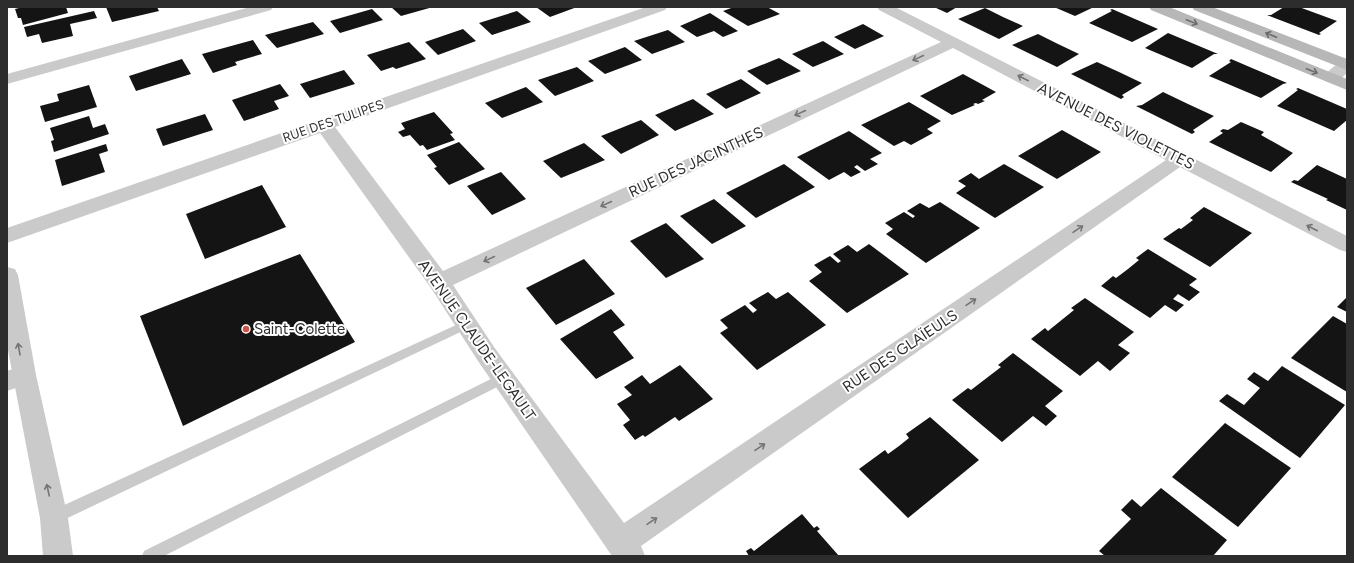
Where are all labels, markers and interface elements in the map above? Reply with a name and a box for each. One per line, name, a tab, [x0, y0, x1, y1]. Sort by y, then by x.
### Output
one-way arrow	[1185, 18, 1197, 26]
one-way arrow	[1266, 31, 1278, 39]
one-way arrow	[913, 55, 925, 62]
one-way arrow	[1306, 67, 1318, 75]
one-way arrow	[1017, 74, 1029, 81]
street label: AVENUE DES VIOLETTES	[1035, 79, 1197, 173]
street label: RUE DES TULIPES	[280, 97, 386, 145]
one-way arrow	[795, 110, 807, 117]
street label: RUE DES JACINTHES	[626, 123, 766, 201]
one-way arrow	[601, 201, 613, 208]
one-way arrow	[1307, 223, 1319, 231]
one-way arrow	[1072, 225, 1083, 233]
street label: AVENUE CLAUDE-LEGAULT	[415, 256, 540, 424]
one-way arrow	[483, 256, 495, 263]
one-way arrow	[965, 298, 976, 307]
street label: RUE DES GLAÏEULS	[839, 306, 961, 396]
place label: Saint-Colette	[254, 320, 345, 338]
marker: Saint-Colette	[241, 324, 251, 334]
one-way arrow	[15, 343, 23, 356]
one-way arrow	[754, 443, 765, 451]
one-way arrow	[43, 484, 51, 497]
one-way arrow	[647, 517, 658, 525]

